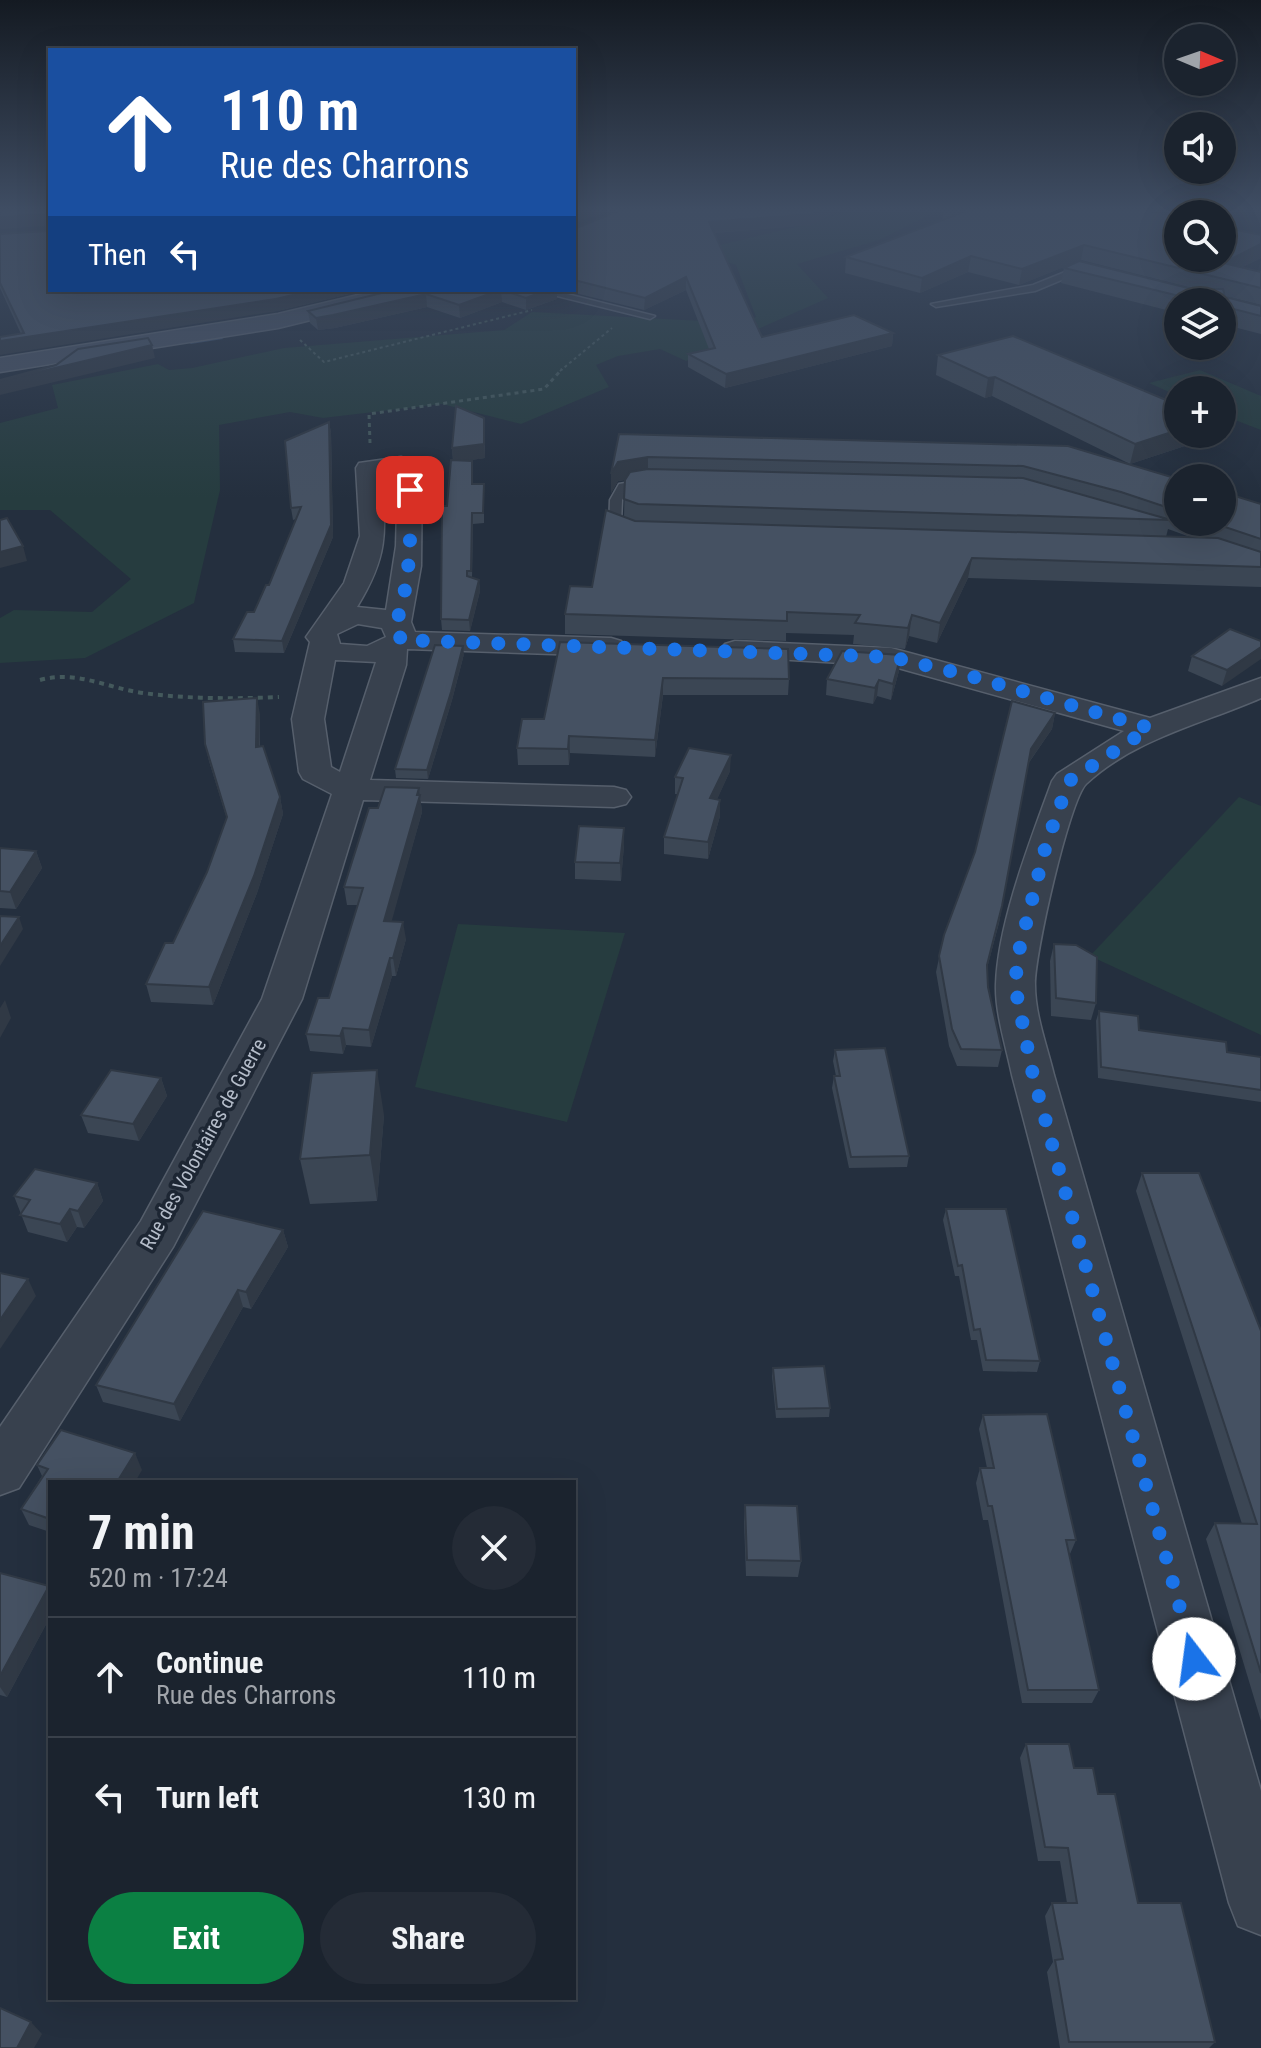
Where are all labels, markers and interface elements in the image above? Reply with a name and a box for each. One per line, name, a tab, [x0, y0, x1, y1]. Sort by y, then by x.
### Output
north arrow	[1164, 24, 1236, 96]
map controls	[1164, 24, 1236, 536]
text: 110 m	[220, 78, 359, 144]
icon: ahead	[88, 80, 192, 184]
button: sound	[1164, 112, 1236, 184]
text: Rue des Charrons	[220, 145, 470, 187]
button: search	[1164, 200, 1236, 272]
icon: left	[163, 232, 207, 276]
text: Then	[88, 237, 147, 272]
button: layers	[1164, 288, 1236, 360]
button: +	[1164, 376, 1236, 448]
pin	[376, 456, 444, 524]
button: −	[1164, 464, 1236, 536]
icon: arrive	[388, 468, 432, 512]
street label: Rue des Volontaires de Guerre	[135, 1034, 271, 1254]
text: 7 min	[88, 1504, 195, 1561]
button: close	[452, 1506, 536, 1590]
text: 520 m · 17:24	[88, 1563, 228, 1593]
position arrow	[1152, 1617, 1236, 1701]
text: Continue	[156, 1645, 263, 1680]
icon: ahead	[88, 1655, 132, 1699]
text: 110 m	[462, 1660, 536, 1695]
text: Rue des Charrons	[156, 1680, 336, 1710]
icon: left	[88, 1775, 132, 1819]
text: Turn left	[156, 1780, 259, 1815]
text: 130 m	[462, 1780, 536, 1815]
button: Exit	[88, 1892, 304, 1984]
button: Share	[320, 1892, 536, 1984]

